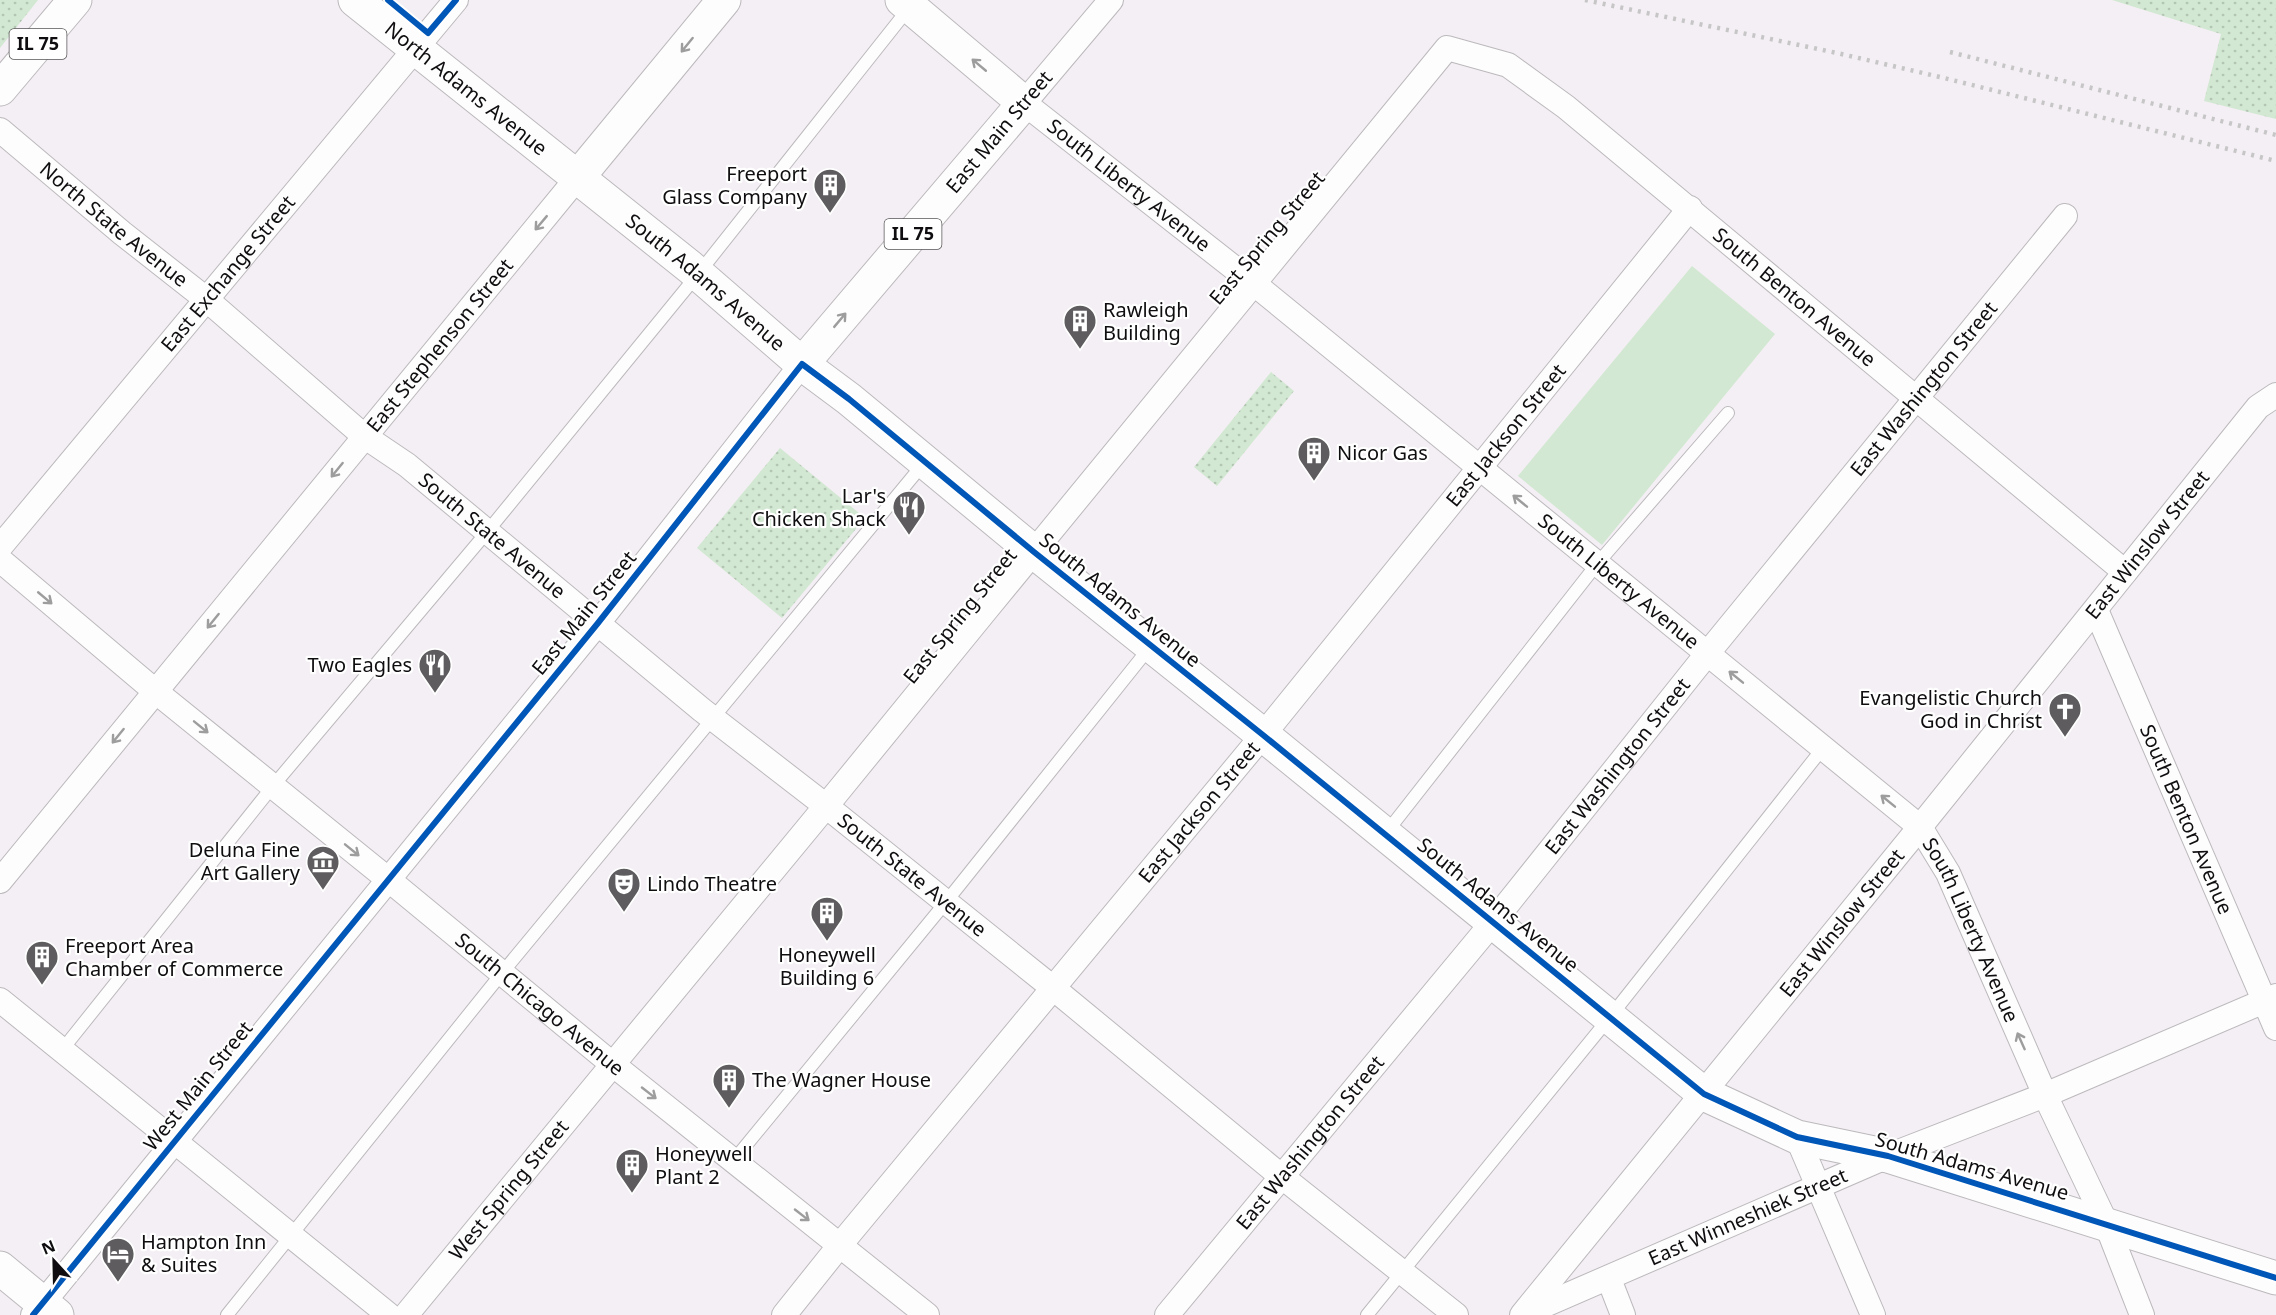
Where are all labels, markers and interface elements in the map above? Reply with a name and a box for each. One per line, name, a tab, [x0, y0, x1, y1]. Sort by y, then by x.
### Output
street label: North Adams Avenue	[380, 15, 553, 161]
road number: IL 75	[9, 29, 66, 59]
one-way arrow	[680, 37, 694, 52]
one-way arrow	[971, 59, 987, 72]
street label: East Main Street	[939, 65, 1058, 199]
street label: South Liberty Avenue	[1042, 112, 1216, 257]
street label: North State Avenue	[34, 155, 194, 293]
place label: Freeport Glass Company	[662, 160, 808, 210]
street label: East Spring Street	[1203, 165, 1331, 310]
building icon: Freeport Glass Company	[812, 167, 848, 214]
street label: East Exchange Street	[154, 189, 301, 357]
street label: South Adams Avenue	[620, 207, 791, 357]
one-way arrow	[535, 214, 548, 230]
road number: IL 75	[884, 219, 942, 249]
street label: South Benton Avenue	[1708, 221, 1882, 372]
street label: East Stephenson Street	[360, 252, 519, 438]
street label: East Washington Street	[1844, 295, 2003, 482]
place label: Rawleigh Building	[1103, 296, 1189, 346]
building icon: Rawleigh Building	[1062, 303, 1098, 350]
one-way arrow	[833, 313, 847, 328]
street label: East Jackson Street	[1439, 358, 1572, 512]
building icon: Nicor Gas	[1296, 435, 1332, 482]
place label: Nicor Gas	[1337, 439, 1428, 466]
one-way arrow	[330, 462, 343, 478]
street label: East Winslow Street	[2079, 464, 2215, 625]
street label: South State Avenue	[413, 466, 572, 604]
place label: Lar's Chicken Shack	[752, 482, 886, 532]
restaurant icon: Lar's Chicken Shack	[891, 489, 927, 536]
one-way arrow	[1512, 495, 1528, 508]
street label: South Liberty Avenue	[1533, 507, 1705, 655]
street label: South Adams Avenue	[1034, 526, 1207, 673]
street label: East Spring Street	[897, 542, 1023, 689]
street label: East Main Street	[525, 545, 642, 680]
one-way arrow	[37, 591, 52, 605]
one-way arrow	[206, 613, 219, 629]
restaurant icon: Two Eagles	[417, 647, 453, 694]
place label: Two Eagles	[308, 651, 412, 678]
one-way arrow	[1729, 671, 1745, 684]
street label: East Washington Street	[1538, 672, 1696, 860]
place label: Evangelistic Church God in Christ	[1859, 684, 2042, 734]
church icon: Evangelistic Church God in Christ	[2047, 691, 2083, 738]
street label: South Benton Avenue	[2134, 720, 2239, 918]
one-way arrow	[193, 721, 209, 734]
one-way arrow	[112, 728, 125, 744]
street label: East Jackson Street	[1132, 735, 1265, 888]
one-way arrow	[1880, 794, 1896, 807]
street label: South State Avenue	[832, 807, 992, 943]
street label: South Adams Avenue	[1412, 831, 1585, 978]
street label: South Liberty Avenue	[1917, 832, 2026, 1026]
place label: Deluna Fine Art Gallery	[189, 836, 301, 886]
one-way arrow	[344, 843, 360, 856]
street label: East Winslow Street	[1773, 843, 1910, 1002]
museum icon: Deluna Fine Art Gallery	[305, 844, 341, 891]
theatre icon: Lindo Theatre	[606, 866, 642, 913]
place label: Lindo Theatre	[647, 870, 777, 897]
building icon: Honeywell Building 6	[809, 895, 845, 942]
street label: South Chicago Avenue	[450, 926, 630, 1081]
place label: Freeport Area Chamber of Commerce	[65, 932, 283, 982]
building icon: Freeport Area Chamber of Commerce	[24, 939, 60, 986]
place label: Honeywell Building 6	[778, 941, 876, 991]
street label: West Main Street	[137, 1015, 258, 1156]
one-way arrow	[2015, 1032, 2026, 1051]
street label: East Washington Street	[1229, 1050, 1390, 1235]
building icon: The Wagner House	[711, 1062, 747, 1109]
place label: The Wagner House	[752, 1066, 931, 1093]
one-way arrow	[641, 1087, 657, 1100]
street label: West Spring Street	[443, 1114, 574, 1265]
street label: South Adams Avenue	[1872, 1125, 2072, 1206]
place label: Honeywell Plant 2	[655, 1140, 753, 1190]
building icon: Honeywell Plant 2	[614, 1147, 650, 1194]
street label: East Winneshiek Street	[1644, 1161, 1851, 1271]
one-way arrow	[794, 1208, 810, 1221]
place label: Hampton Inn & Suites	[141, 1228, 266, 1278]
north arrow	[24, 1231, 84, 1291]
text: N	[38, 1234, 59, 1260]
hotel icon: Hampton Inn & Suites	[100, 1236, 136, 1283]

